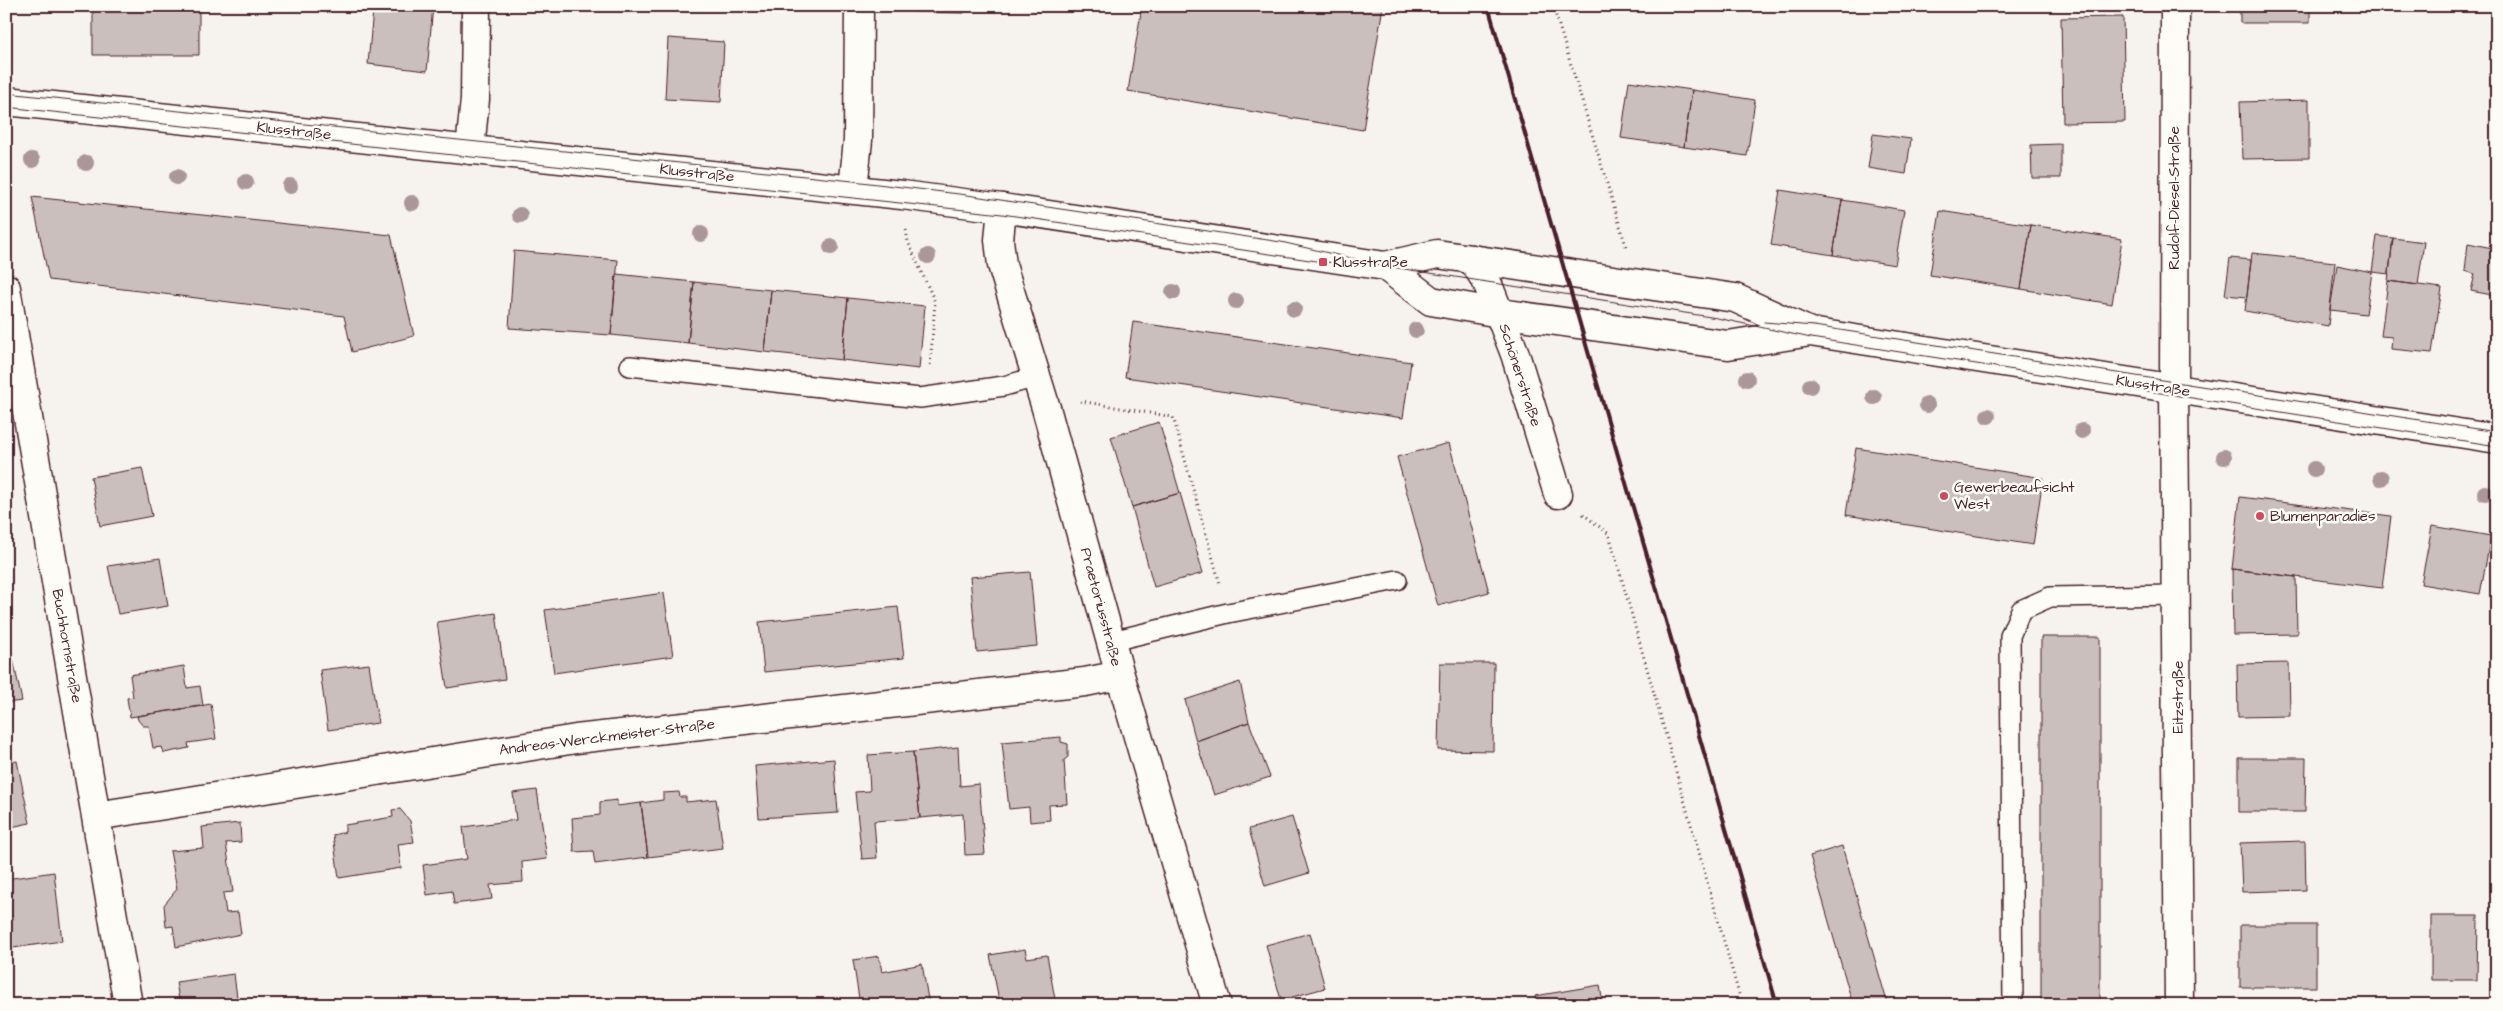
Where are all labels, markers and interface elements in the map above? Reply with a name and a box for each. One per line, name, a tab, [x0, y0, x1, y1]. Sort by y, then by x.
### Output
street label: Klusstraße	[256, 117, 332, 145]
street label: Rudolf-Diesel-Straße	[2164, 126, 2185, 270]
street label: Klusstraße	[659, 159, 735, 187]
place label: Klusstraße	[1333, 252, 1408, 273]
marker: Klusstraße	[1317, 256, 1329, 268]
street label: Schönerstraße	[1493, 321, 1547, 429]
street label: Klusstraße	[2114, 370, 2192, 402]
place label: Gewerbeaufsicht West	[1954, 477, 2075, 515]
marker: Gewerbeaufsicht West	[1938, 490, 1950, 502]
place label: Blumenparadies	[2270, 506, 2376, 527]
marker: Blumenparadies	[2254, 510, 2266, 522]
street label: Praetoriusstraße	[1075, 545, 1127, 669]
street label: Buchhornstraße	[47, 587, 87, 705]
street label: Eitzstraße	[2168, 661, 2189, 733]
street label: Andreas-Werckmeister-Straße	[498, 713, 716, 761]

